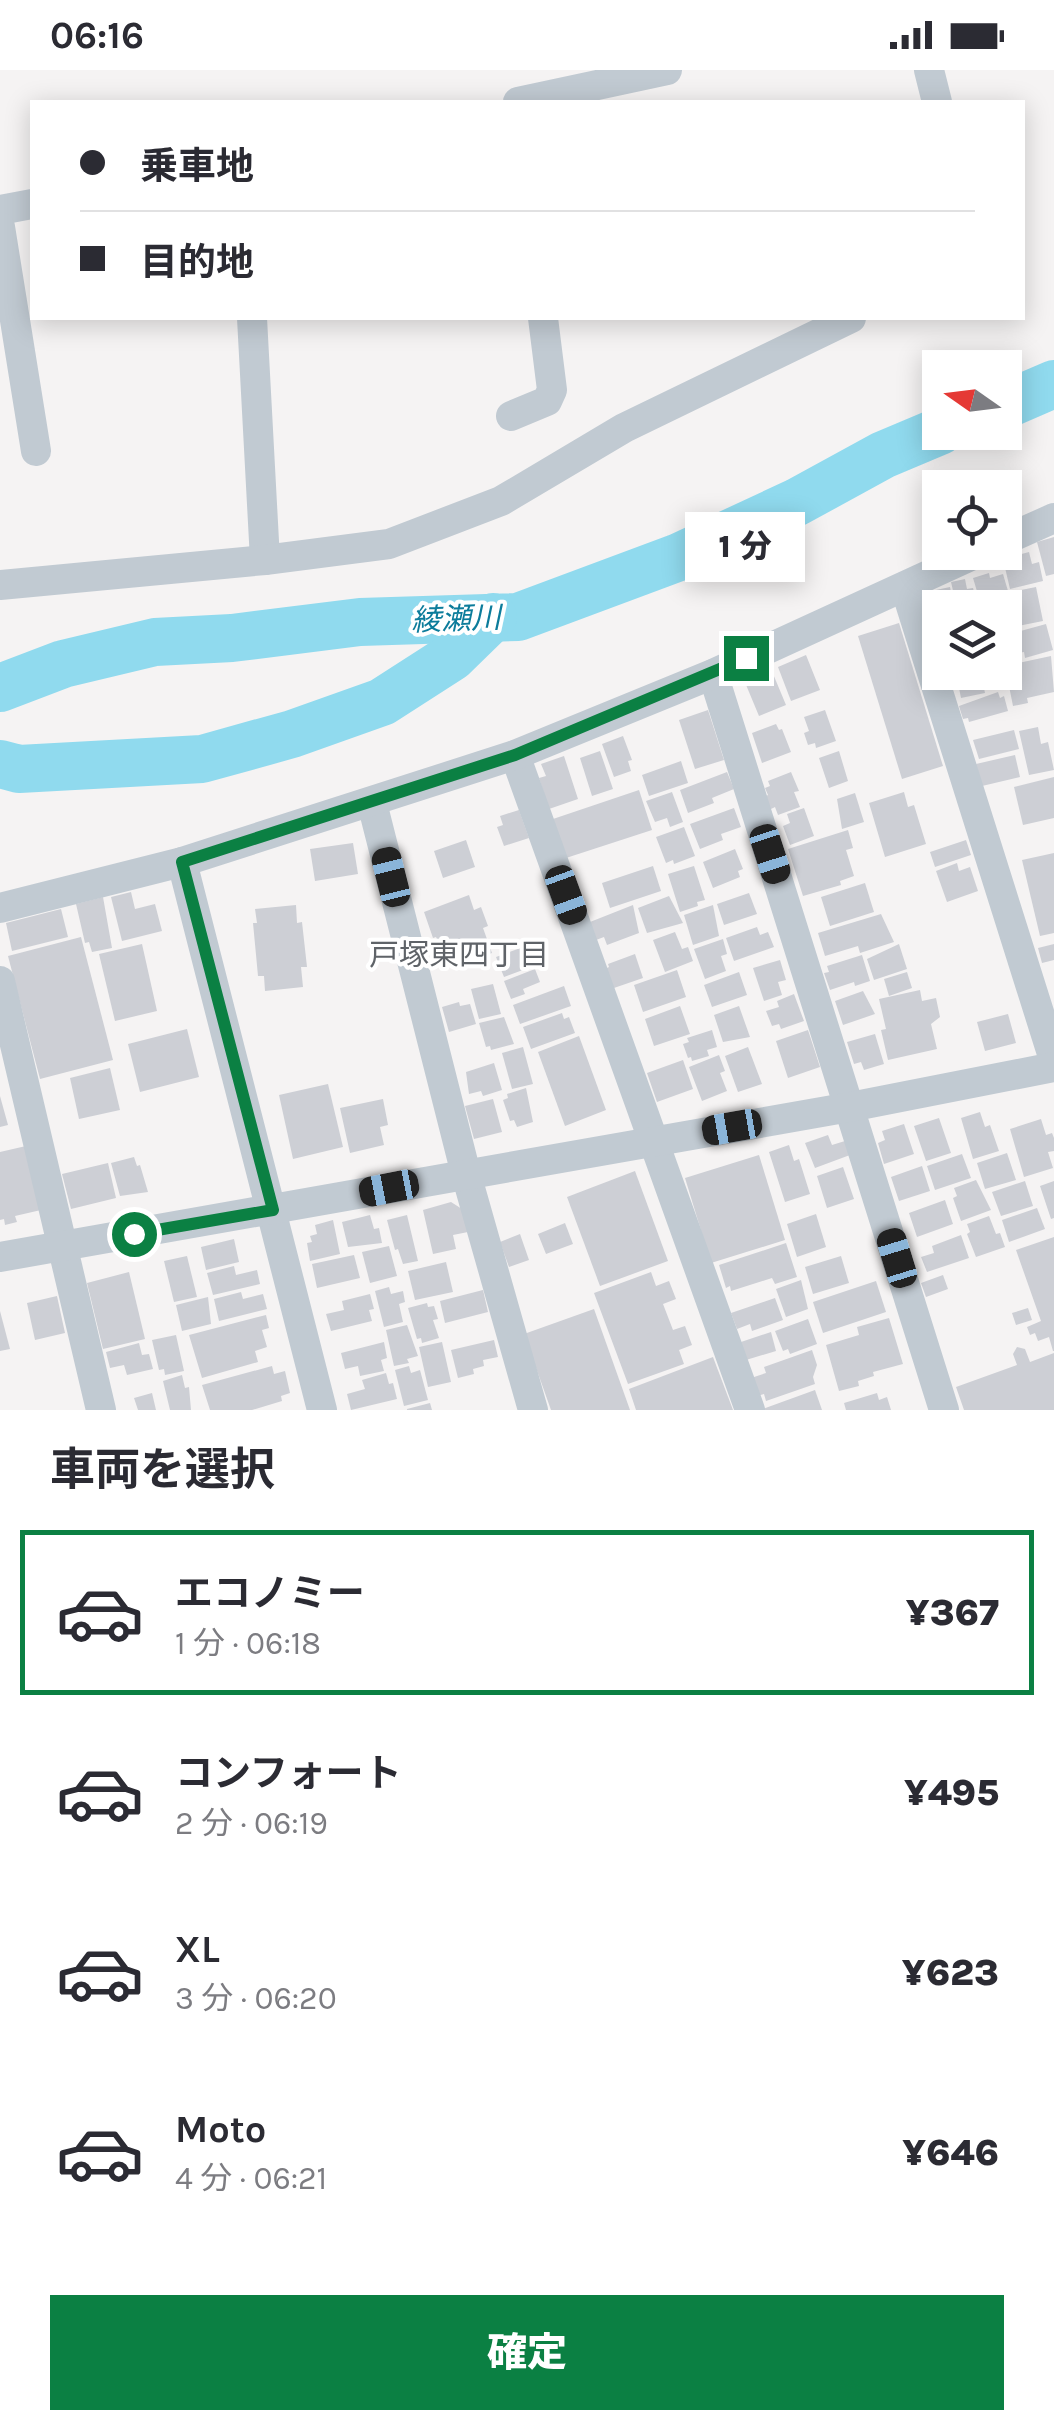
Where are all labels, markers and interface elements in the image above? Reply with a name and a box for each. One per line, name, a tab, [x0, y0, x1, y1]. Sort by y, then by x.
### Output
text: 06:16	[50, 13, 144, 58]
text: 乗車地	[140, 144, 254, 189]
text: 目的地	[140, 240, 254, 285]
north arrow	[922, 350, 1022, 450]
map controls	[922, 350, 1022, 690]
button: locate	[922, 470, 1022, 570]
callout: 1 分	[686, 513, 806, 583]
text: 1 分	[719, 528, 771, 565]
button: layers	[922, 590, 1022, 690]
water label: 綾瀬川	[410, 599, 505, 639]
route end	[724, 636, 769, 681]
car	[746, 821, 794, 887]
car	[369, 844, 413, 910]
car	[542, 862, 590, 928]
district label: 戸塚東四丁目	[369, 937, 549, 973]
car	[700, 1107, 764, 1147]
car	[357, 1168, 421, 1208]
route start	[112, 1212, 157, 1257]
car	[874, 1225, 920, 1291]
text: 車両を選択	[50, 1444, 275, 1496]
icon: car	[55, 1568, 145, 1658]
text: エコノミー	[175, 1571, 365, 1616]
text: ¥367	[906, 1590, 999, 1635]
text: 1 分 · 06:18	[175, 1625, 321, 1662]
icon: car	[55, 1748, 145, 1838]
text: コンフォート	[175, 1751, 402, 1796]
text: ¥495	[904, 1770, 999, 1815]
text: 2 分 · 06:19	[175, 1805, 328, 1842]
text: XL	[175, 1927, 220, 1972]
icon: car	[55, 1928, 145, 2018]
text: ¥623	[902, 1950, 999, 1995]
text: 3 分 · 06:20	[175, 1980, 337, 2017]
text: Moto	[175, 2107, 266, 2152]
icon: car	[55, 2108, 145, 2198]
text: ¥646	[902, 2130, 999, 2175]
text: 4 分 · 06:21	[175, 2160, 327, 2197]
button: 確定	[50, 2295, 1004, 2410]

